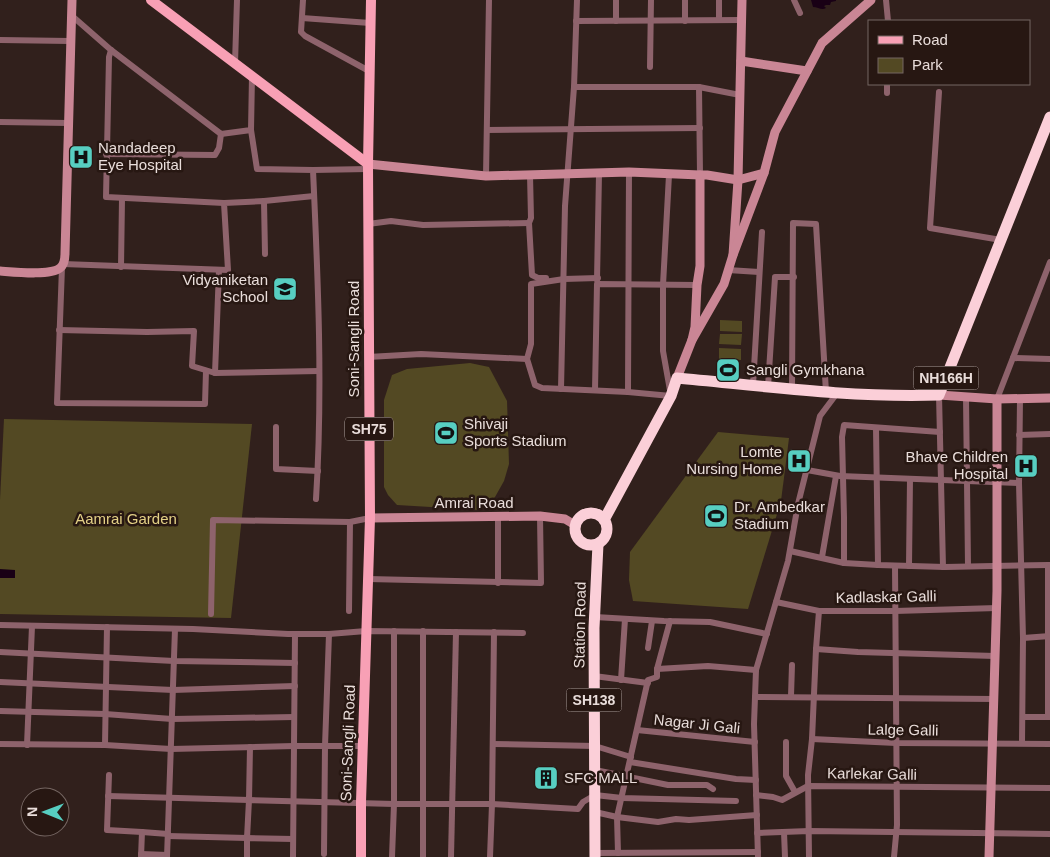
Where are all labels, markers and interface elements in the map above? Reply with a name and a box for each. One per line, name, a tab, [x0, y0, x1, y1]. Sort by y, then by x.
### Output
legend	[868, 20, 1030, 85]
text: Road	[912, 31, 948, 48]
text: Park	[912, 56, 943, 73]
place label: Nandadeep Eye Hospital	[98, 139, 182, 173]
hospital icon: Nandadeep Eye Hospital	[68, 144, 94, 170]
place label: Vidyaniketan School	[182, 271, 268, 305]
school or university icon: Vidyaniketan School	[272, 276, 298, 302]
street label: Soni-Sangli Road	[345, 281, 362, 397]
sports icon: Sangli Gymkhana	[715, 357, 741, 383]
place label: Sangli Gymkhana	[746, 361, 865, 378]
road number: NH166H	[914, 366, 978, 389]
place label: Shivaji Sports Stadium	[464, 415, 567, 449]
road number: SH75	[345, 418, 393, 440]
sports icon: Shivaji Sports Stadium	[433, 420, 459, 446]
place label: Lomte Nursing Home	[686, 443, 782, 477]
hospital icon: Lomte Nursing Home	[786, 448, 812, 474]
place label: Bhave Children Hospital	[905, 448, 1008, 482]
hospital icon: Bhave Children Hospital	[1013, 453, 1039, 479]
street label: Amrai Road	[434, 494, 514, 511]
place label: Dr. Ambedkar Stadium	[734, 498, 825, 532]
sports icon: Dr. Ambedkar Stadium	[703, 503, 729, 529]
park label: Aamrai Garden	[75, 510, 177, 527]
street label: Station Road	[570, 581, 589, 669]
street label: Kadlaskar Galli	[835, 587, 937, 606]
street label: Soni-Sangli Road	[337, 684, 358, 802]
road number: SH138	[566, 688, 622, 712]
street label: Nagar Ji Gali	[653, 711, 741, 736]
street label: Lalge Galli	[867, 720, 939, 739]
street label: Karlekar Galli	[827, 764, 917, 783]
building icon: SFC MALL	[533, 765, 559, 791]
place label: SFC MALL	[564, 769, 637, 786]
north arrow	[20, 787, 70, 837]
text: N	[24, 807, 40, 817]

